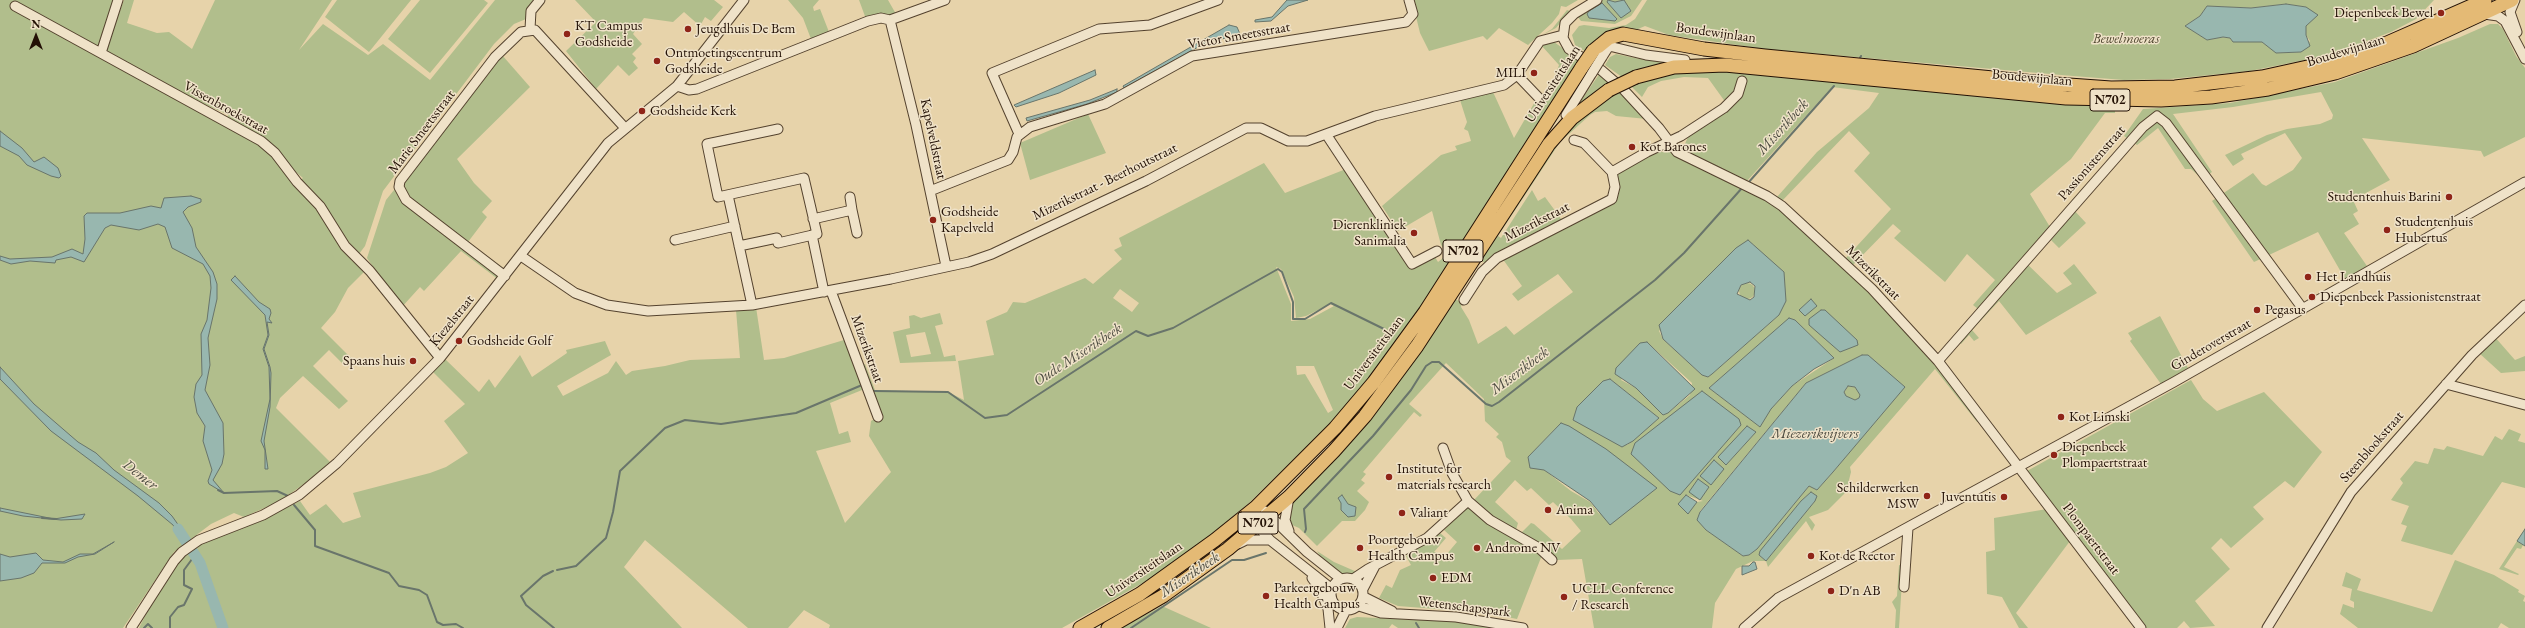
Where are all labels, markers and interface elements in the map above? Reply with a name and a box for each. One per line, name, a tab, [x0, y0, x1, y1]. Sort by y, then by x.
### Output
place label: Diepenbeek Bewel	[2334, 5, 2433, 21]
marker: Diepenbeek Bewel	[2436, 8, 2446, 18]
north arrow	[16, 16, 56, 56]
text: N	[32, 17, 40, 31]
place label: KT Campus Godsheide	[575, 18, 642, 50]
street label: Victor Smeetsstraat	[1187, 19, 1291, 53]
street label: Boudewijnlaan	[1675, 19, 1757, 47]
place label: Jeugdhuis De Bem	[696, 21, 795, 37]
marker: Jeugdhuis De Bem	[683, 24, 693, 34]
marker: KT Campus Godsheide	[562, 29, 572, 39]
park label: Bewelmoeras	[2093, 31, 2159, 47]
street label: Boudewijnlaan	[2305, 31, 2387, 71]
street label: Universiteitslaan	[1522, 42, 1584, 126]
place label: Ontmoetingscentrum Godsheide	[665, 45, 782, 78]
marker: Ontmoetingscentrum Godsheide	[652, 56, 662, 66]
place label: MILI	[1496, 65, 1526, 81]
street label: Boudewijnlaan	[1991, 66, 2073, 90]
marker: MILI	[1529, 68, 1539, 78]
street label: Vissenbroekstraat	[181, 78, 271, 138]
street label: Marie Smeetsstraat	[385, 87, 459, 177]
road number: N702	[2090, 89, 2130, 111]
water label: Miserikbeek	[1753, 96, 1813, 158]
street label: Kapelveldstraat	[916, 97, 950, 181]
place label: Godsheide Kerk	[650, 103, 736, 119]
marker: Godsheide Kerk	[637, 106, 647, 116]
street label: Passionistenstraat	[2055, 122, 2129, 204]
place label: Kot Barones	[1640, 139, 1706, 155]
street label: Mizerikstraat - Beerhoutstraat	[1030, 140, 1180, 224]
marker: Kot Barones	[1627, 142, 1637, 152]
place label: Studentenhuis Barini	[2327, 189, 2441, 205]
marker: Studentenhuis Barini	[2444, 192, 2454, 202]
street label: Mizerikstraat	[1502, 198, 1572, 246]
place label: Godsheide Kapelveld	[941, 204, 998, 236]
place label: Studentenhuis Hubertus	[2395, 214, 2473, 246]
marker: Godsheide Kapelveld	[928, 215, 938, 225]
place label: Dierenkliniek Sanimalia	[1333, 217, 1406, 250]
marker: Studentenhuis Hubertus	[2382, 225, 2392, 235]
marker: Dierenkliniek Sanimalia	[1409, 228, 1419, 238]
road number: N702	[1443, 240, 1483, 262]
street label: Mizerikstraat	[1842, 242, 1904, 304]
place label: Het Landhuis	[2316, 269, 2391, 285]
marker: Het Landhuis	[2303, 272, 2313, 282]
place label: Diepenbeek Passionistenstraat	[2320, 289, 2481, 305]
street label: Kiezelstraat	[426, 292, 478, 350]
marker: Diepenbeek Passionistenstraat	[2307, 292, 2317, 302]
place label: Pegasus	[2265, 302, 2306, 318]
marker: Pegasus	[2252, 305, 2262, 315]
street label: Universiteitslaan	[1340, 312, 1408, 394]
street label: Mizerikstraat	[847, 313, 887, 385]
street label: Ginderoverstraat	[2168, 315, 2254, 375]
water label: Oude Miserikbeek	[1030, 320, 1126, 390]
place label: Godsheide Golf	[467, 333, 552, 349]
marker: Godsheide Golf	[454, 336, 464, 346]
water label: Miserikbeek	[1487, 343, 1553, 399]
place label: Spaans huis	[343, 353, 405, 369]
marker: Spaans huis	[408, 356, 418, 366]
street label: Steenblookstraat	[2337, 408, 2407, 486]
place label: Kot Limski	[2069, 409, 2130, 425]
marker: Kot Limski	[2056, 412, 2066, 422]
water label: Miezerikvijvers	[1771, 425, 1859, 443]
place label: Diepenbeek Plompaertstraat	[2062, 439, 2147, 472]
marker: Diepenbeek Plompaertstraat	[2049, 450, 2059, 460]
water label: Demer	[119, 456, 161, 494]
place label: Institute for materials research	[1397, 461, 1491, 494]
marker: Institute for materials research	[1384, 472, 1394, 482]
place label: Schilderwerken MSW	[1837, 480, 1919, 512]
place label: Juventutis	[1941, 489, 1996, 505]
marker: Schilderwerken MSW	[1922, 491, 1932, 501]
marker: Juventutis	[1999, 492, 2009, 502]
street label: Plompaertstraat	[2059, 500, 2123, 578]
place label: Anima	[1556, 502, 1593, 518]
place label: Valiant	[1410, 505, 1448, 521]
marker: Anima	[1543, 505, 1553, 515]
marker: Valiant	[1397, 508, 1407, 518]
road number: N702	[1238, 512, 1278, 534]
place label: Poortgebouw Health Campus	[1368, 532, 1454, 564]
street label: Universiteitslaan	[1102, 538, 1186, 602]
place label: Androme NV	[1485, 540, 1560, 556]
marker: Poortgebouw Health Campus	[1355, 543, 1365, 553]
marker: Androme NV	[1472, 543, 1482, 553]
water label: Miserikbeek	[1157, 548, 1223, 602]
place label: Kot de Rector	[1819, 548, 1895, 564]
marker: Kot de Rector	[1806, 551, 1816, 561]
place label: EDM	[1441, 570, 1472, 586]
marker: EDM	[1428, 573, 1438, 583]
place label: Parkeergebouw Health Campus	[1274, 580, 1360, 612]
place label: UCLL Conference / Research	[1572, 581, 1674, 614]
place label: D'n AB	[1839, 583, 1880, 599]
marker: D'n AB	[1826, 586, 1836, 596]
marker: Parkeergebouw Health Campus	[1261, 591, 1271, 601]
marker: UCLL Conference / Research	[1559, 592, 1569, 602]
street label: Wetenschapspark	[1417, 593, 1511, 621]

